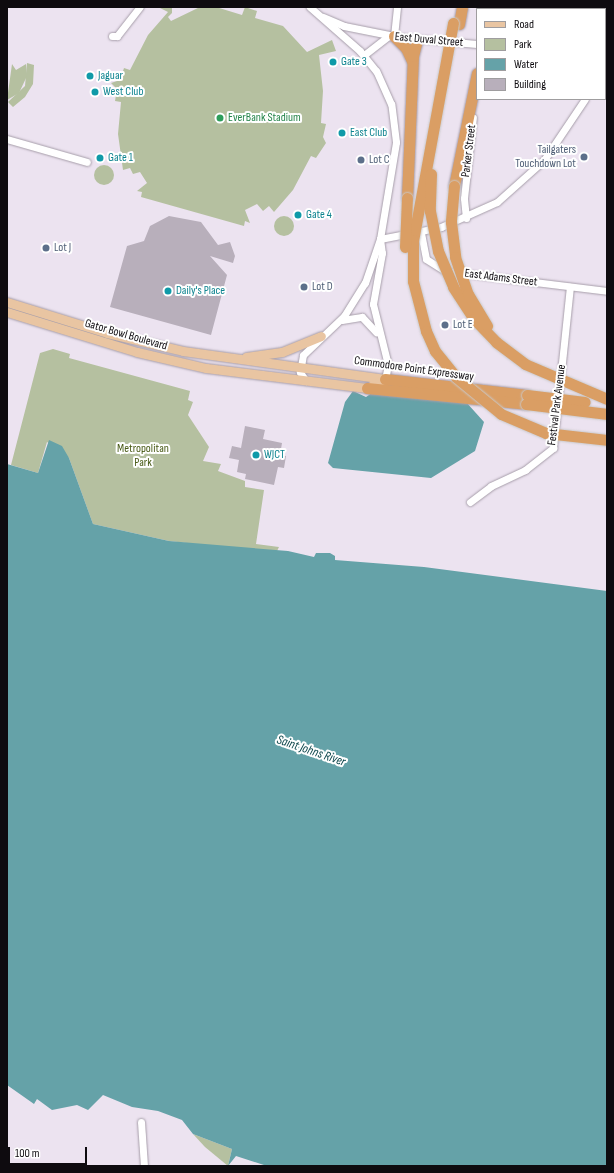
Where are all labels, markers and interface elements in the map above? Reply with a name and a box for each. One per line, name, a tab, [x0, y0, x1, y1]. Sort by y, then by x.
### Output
legend	[476, 8, 606, 100]
text: Road	[514, 17, 534, 32]
street label: East Duval Street	[394, 30, 464, 50]
text: Park	[514, 37, 532, 52]
place label: Gate 3	[341, 55, 367, 69]
marker: Gate 3	[328, 57, 338, 67]
text: Water	[514, 57, 538, 72]
place label: Jaguar	[98, 69, 123, 83]
marker: Jaguar	[85, 71, 95, 81]
text: Building	[514, 77, 546, 92]
place label: West Club	[103, 85, 143, 99]
marker: West Club	[90, 87, 100, 97]
place label: EverBank Stadium	[228, 111, 301, 125]
marker: EverBank Stadium	[215, 113, 225, 123]
street label: Parker Street	[459, 124, 479, 178]
place label: East Club	[350, 126, 387, 140]
marker: East Club	[337, 128, 347, 138]
place label: Tailgaters Touchdown Lot	[515, 143, 576, 171]
place label: Gate 1	[108, 151, 133, 165]
marker: Tailgaters Touchdown Lot	[579, 152, 589, 162]
marker: Gate 1	[95, 153, 105, 163]
place label: Lot C	[369, 153, 390, 167]
marker: Lot C	[356, 155, 366, 165]
place label: Gate 4	[306, 208, 332, 222]
marker: Gate 4	[293, 210, 303, 220]
place label: Lot J	[54, 241, 71, 255]
marker: Lot J	[41, 243, 51, 253]
street label: East Adams Street	[464, 266, 538, 290]
place label: Lot D	[312, 280, 333, 294]
marker: Lot D	[299, 282, 309, 292]
place label: Daily's Place	[176, 284, 225, 298]
marker: Daily's Place	[163, 286, 173, 296]
street label: Gator Bowl Boulevard	[83, 316, 169, 354]
place label: Lot E	[453, 318, 473, 332]
marker: Lot E	[440, 320, 450, 330]
street label: Commodore Point Expressway	[353, 353, 475, 385]
street label: Festival Park Avenue	[545, 364, 569, 446]
park label: Metropolitan Park	[117, 442, 169, 470]
place label: WJCT	[264, 448, 285, 462]
marker: WJCT	[251, 450, 261, 460]
water label: Saint Johns River	[275, 732, 347, 770]
scale bar	[10, 1139, 89, 1165]
text: 100 m	[15, 1146, 40, 1161]

